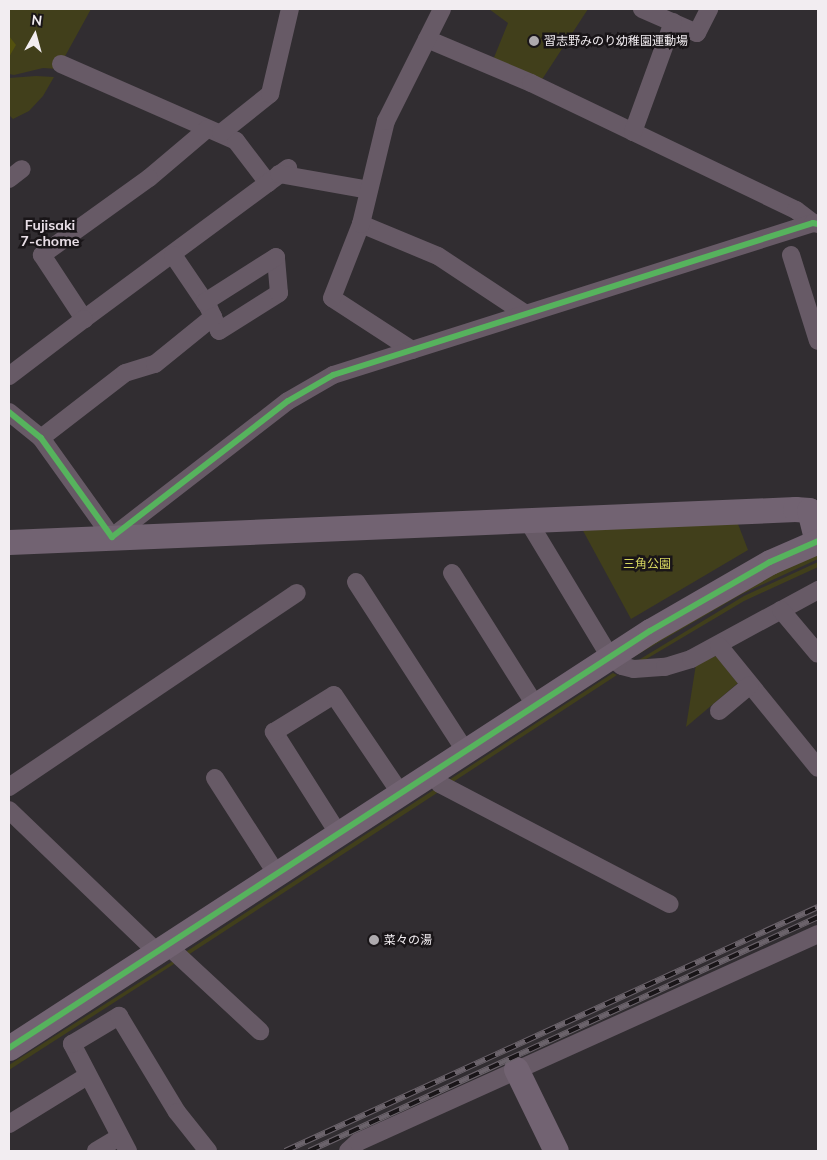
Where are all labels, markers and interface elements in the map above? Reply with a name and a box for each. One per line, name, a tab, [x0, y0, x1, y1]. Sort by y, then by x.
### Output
north arrow	[10, 10, 60, 60]
text: N	[30, 11, 43, 30]
place label: 習志野みのり幼稚園運動場	[544, 34, 688, 48]
marker: 習志野みのり幼稚園運動場	[528, 35, 540, 47]
district label: Fujisaki 7-chome	[21, 217, 79, 250]
park label: 三角公園	[623, 557, 671, 571]
place label: 菜々の湯	[384, 933, 432, 947]
marker: 菜々の湯	[368, 934, 380, 946]

